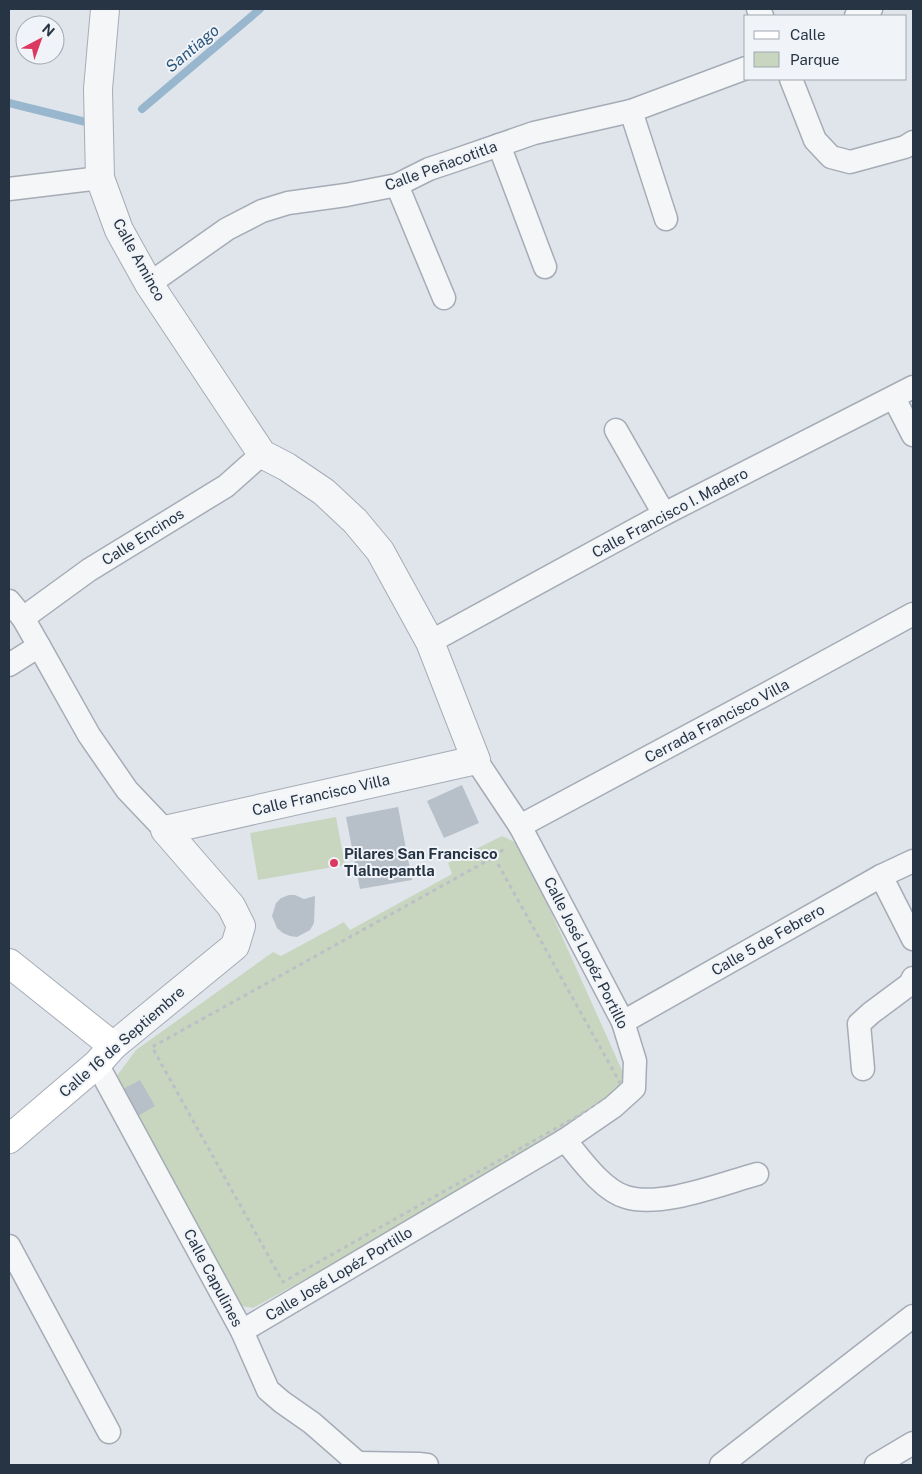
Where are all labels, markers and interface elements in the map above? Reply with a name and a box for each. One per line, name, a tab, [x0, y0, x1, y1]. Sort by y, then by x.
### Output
north arrow	[15, 15, 65, 65]
legend	[744, 15, 907, 80]
water label: Santiago	[162, 20, 223, 76]
text: N	[39, 21, 58, 40]
text: Calle	[790, 26, 826, 43]
text: Parque	[790, 51, 840, 68]
street label: Calle Peñacotitla	[382, 137, 499, 194]
street label: Calle Aminco	[110, 216, 169, 304]
street label: Calle Francisco I. Madero	[589, 464, 751, 561]
street label: Calle Encinos	[99, 505, 187, 569]
street label: Cerrada Francisco Villa	[642, 675, 792, 766]
street label: Calle Francisco Villa	[250, 770, 391, 819]
place label: Pilares San Francisco Tlalnepantla	[344, 845, 498, 879]
marker: Pilares San Francisco Tlalnepantla	[328, 857, 340, 869]
street label: Calle José Lopéz Portillo	[541, 874, 632, 1032]
street label: Calle 5 de Febrero	[708, 900, 827, 979]
street label: Calle 16 de Septiembre	[56, 983, 188, 1101]
street label: Calle José Lopéz Portillo	[262, 1223, 415, 1324]
street label: Calle Capulines	[181, 1226, 246, 1330]

